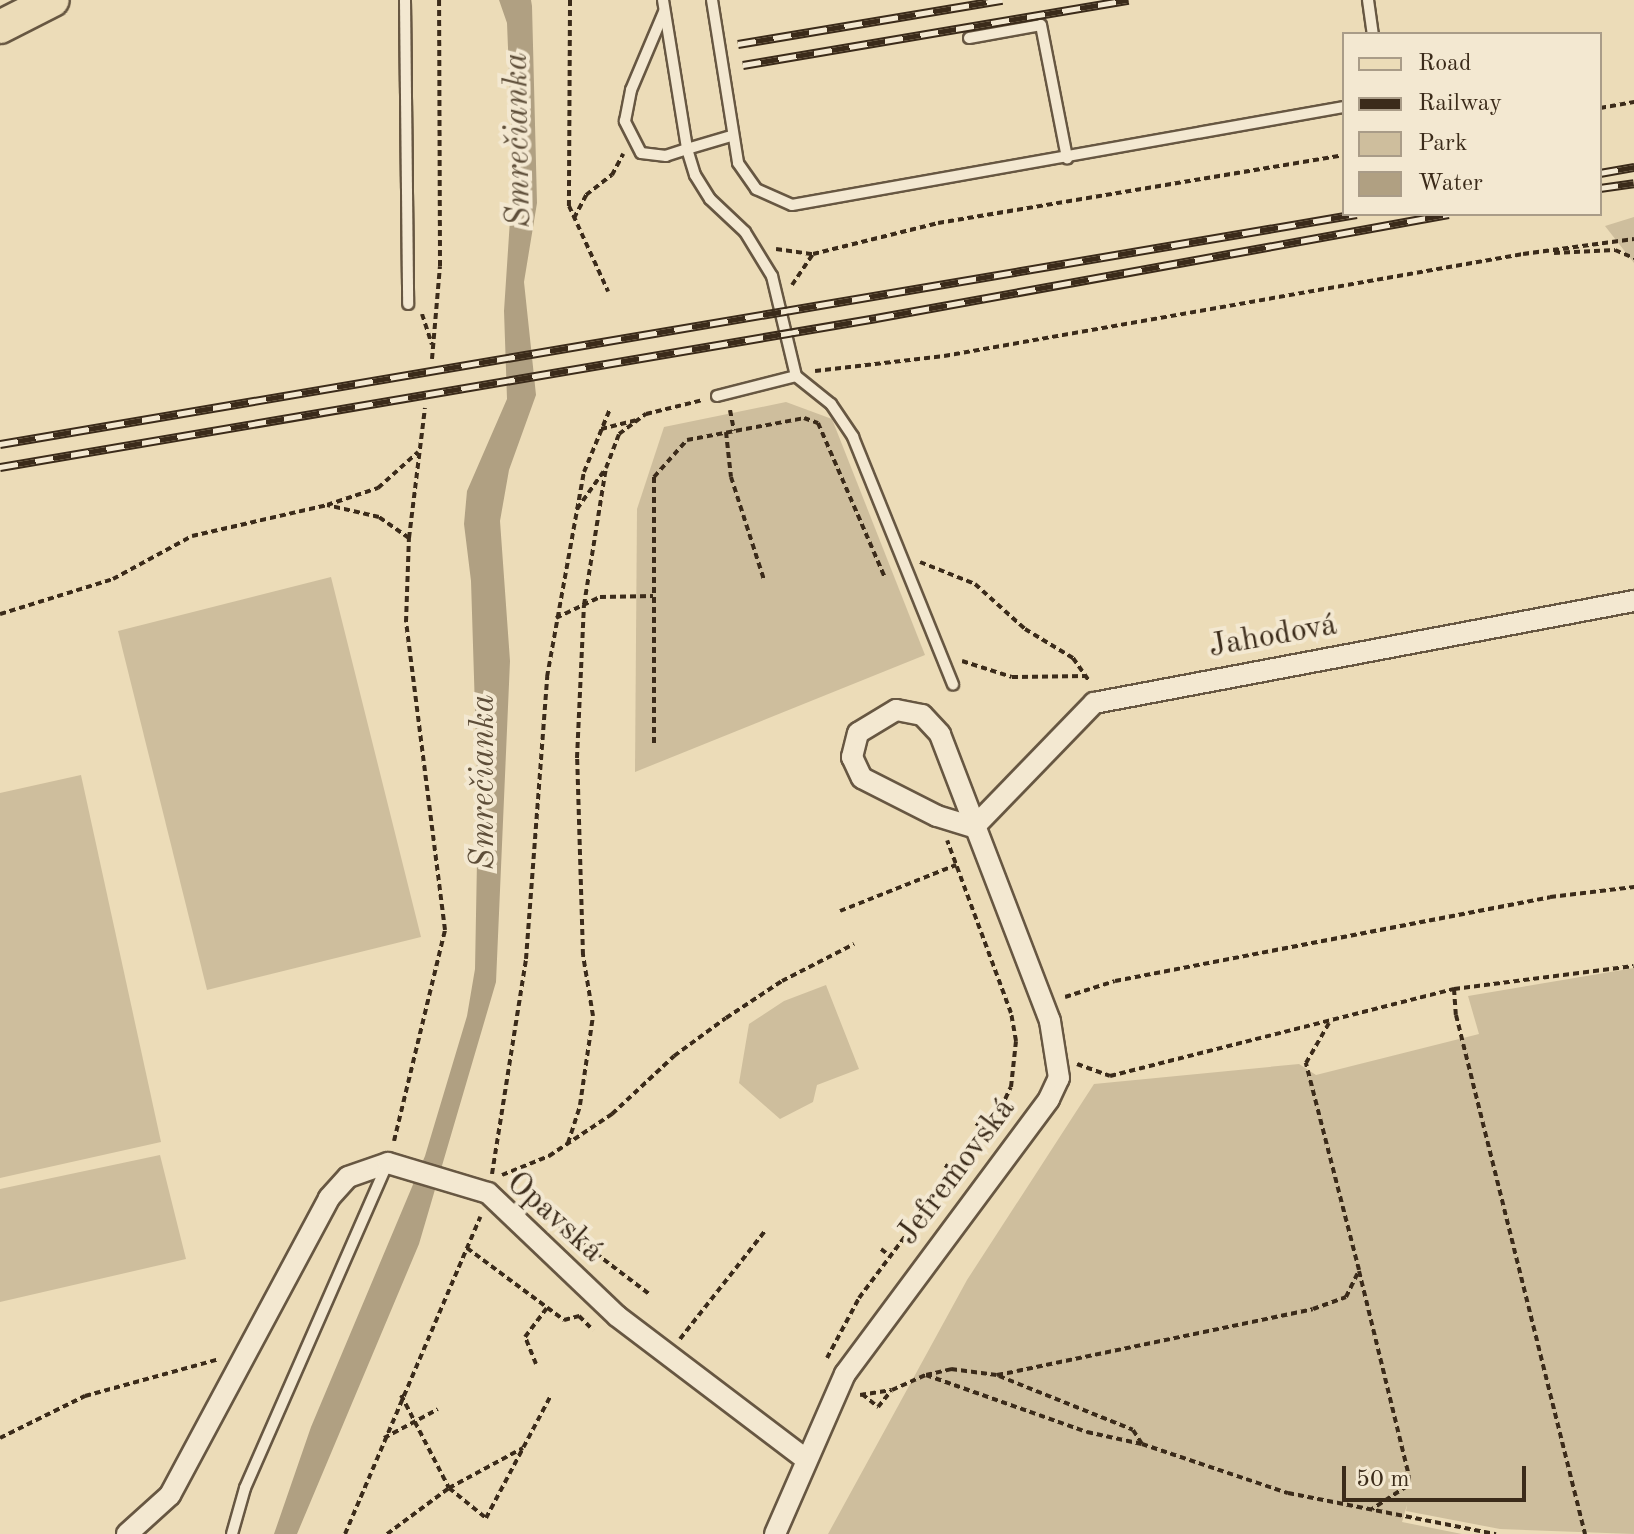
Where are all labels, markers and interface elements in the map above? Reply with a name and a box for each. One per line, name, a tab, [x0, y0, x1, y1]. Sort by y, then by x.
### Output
legend	[1342, 32, 1602, 216]
water label: Smrečianka	[497, 52, 541, 228]
text: Road	[1418, 52, 1471, 76]
text: Railway	[1418, 92, 1502, 116]
text: Park	[1418, 132, 1467, 156]
text: Water	[1418, 172, 1483, 196]
street label: Jahodová	[1206, 607, 1340, 667]
water label: Smrečianka	[465, 694, 505, 870]
street label: Jefremovská	[889, 1091, 1025, 1253]
street label: Opavská	[498, 1165, 610, 1271]
scale bar	[1346, 1450, 1530, 1500]
text: 50 m	[1356, 1468, 1410, 1492]

